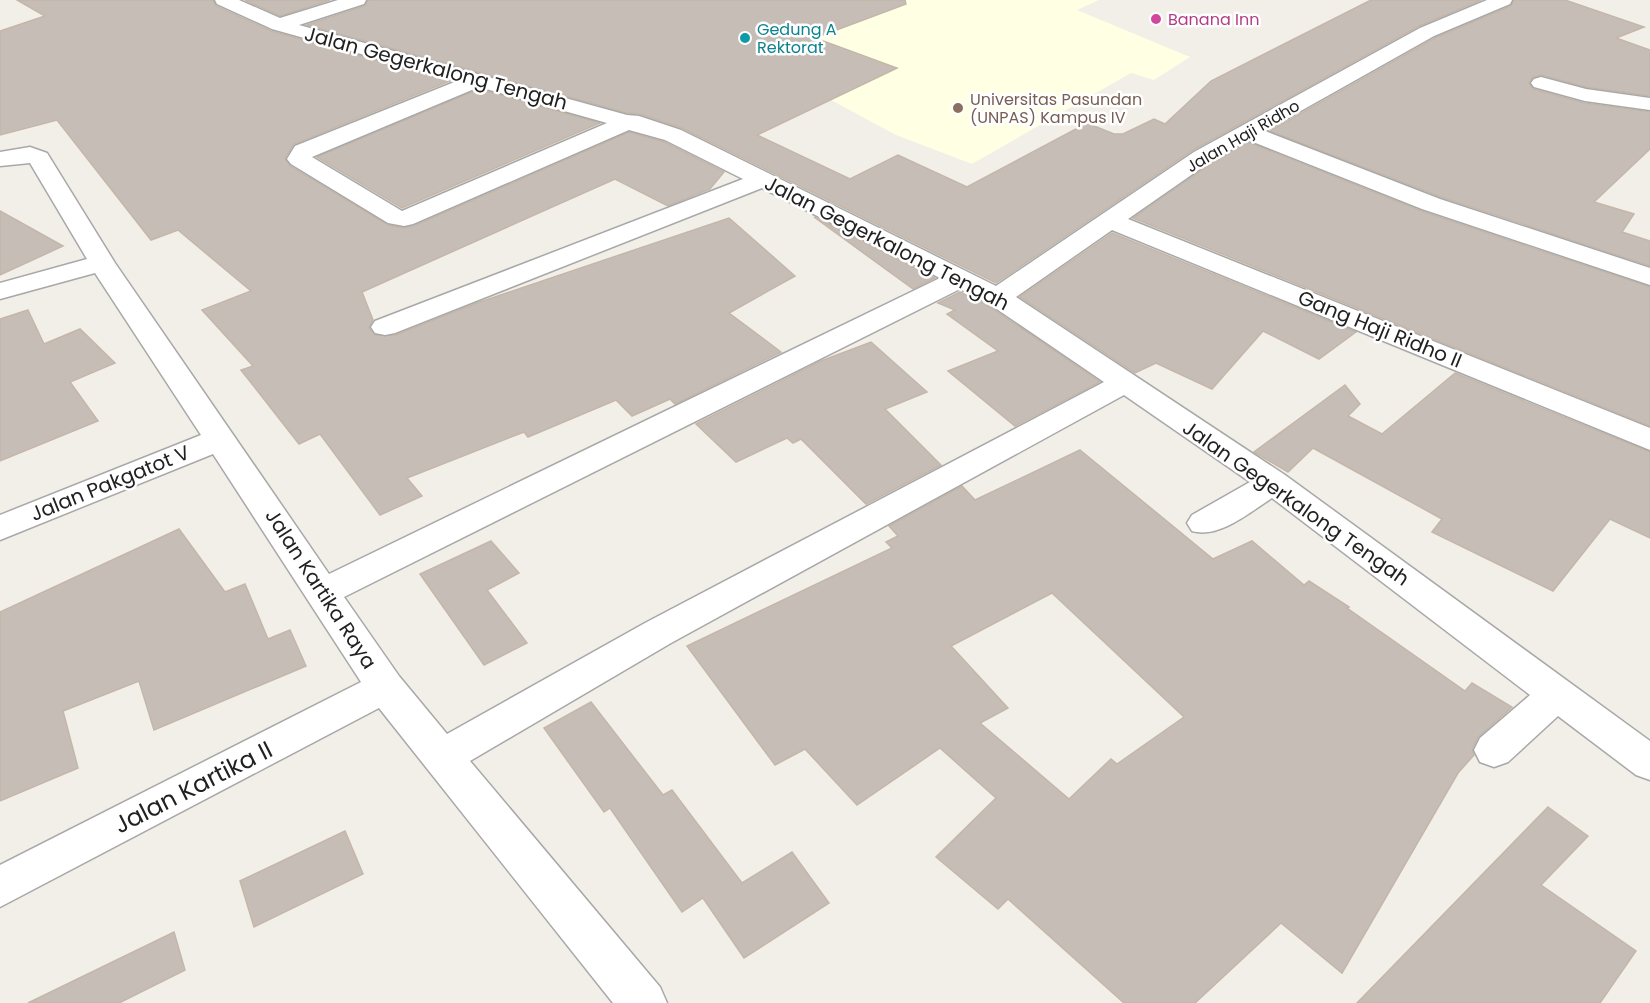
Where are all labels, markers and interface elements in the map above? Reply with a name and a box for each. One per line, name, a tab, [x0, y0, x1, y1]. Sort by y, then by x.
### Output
place label: Banana Inn	[1168, 8, 1259, 31]
marker: Banana Inn	[1149, 12, 1163, 26]
place label: Gedung A Rektorat	[757, 18, 837, 59]
street label: Jalan Gegerkalong Tengah	[301, 19, 571, 117]
marker: Gedung A Rektorat	[738, 31, 752, 45]
place label: Universitas Pasundan (UNPAS) Kampus IV	[970, 88, 1142, 129]
street label: Jalan Haji Ridho	[1182, 94, 1304, 178]
marker: Universitas Pasundan (UNPAS) Kampus IV	[951, 101, 965, 115]
street label: Jalan Gegerkalong Tengah	[760, 169, 1014, 317]
street label: Gang Haji Ridho II	[1294, 283, 1466, 375]
street label: Jalan Gegerkalong Tengah	[1177, 414, 1415, 592]
street label: Jalan Pakgatot V	[26, 438, 194, 528]
street label: Jalan Kartika Raya	[259, 504, 383, 674]
street label: Jalan Kartika II	[108, 733, 278, 841]

